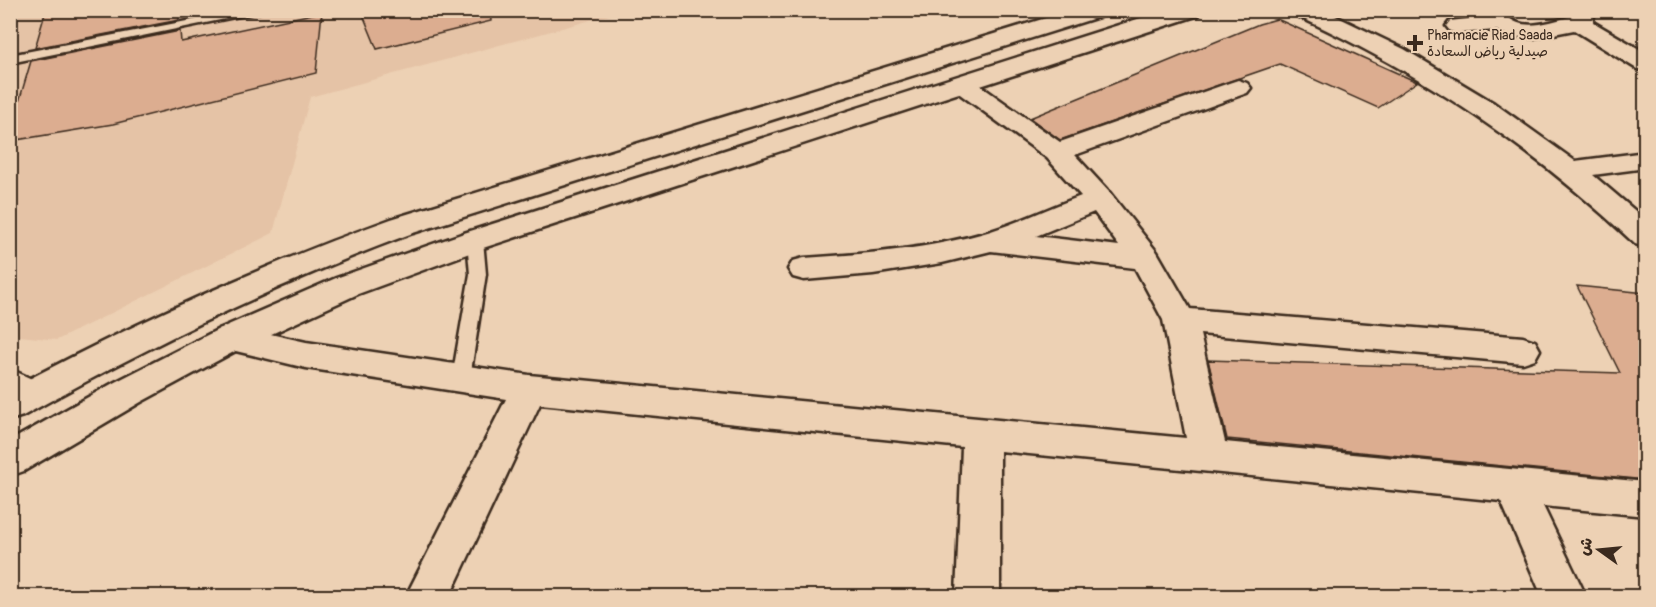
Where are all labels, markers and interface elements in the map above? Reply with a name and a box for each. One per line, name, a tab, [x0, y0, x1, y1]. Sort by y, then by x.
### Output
place label: Pharmacie Riad Saada صيدلية رياض السعادة	[1427, 27, 1553, 60]
marker: Pharmacie Riad Saada صيدلية رياض السعادة	[1408, 36, 1422, 50]
north arrow	[1569, 520, 1629, 580]
text: ش	[1574, 535, 1597, 557]

